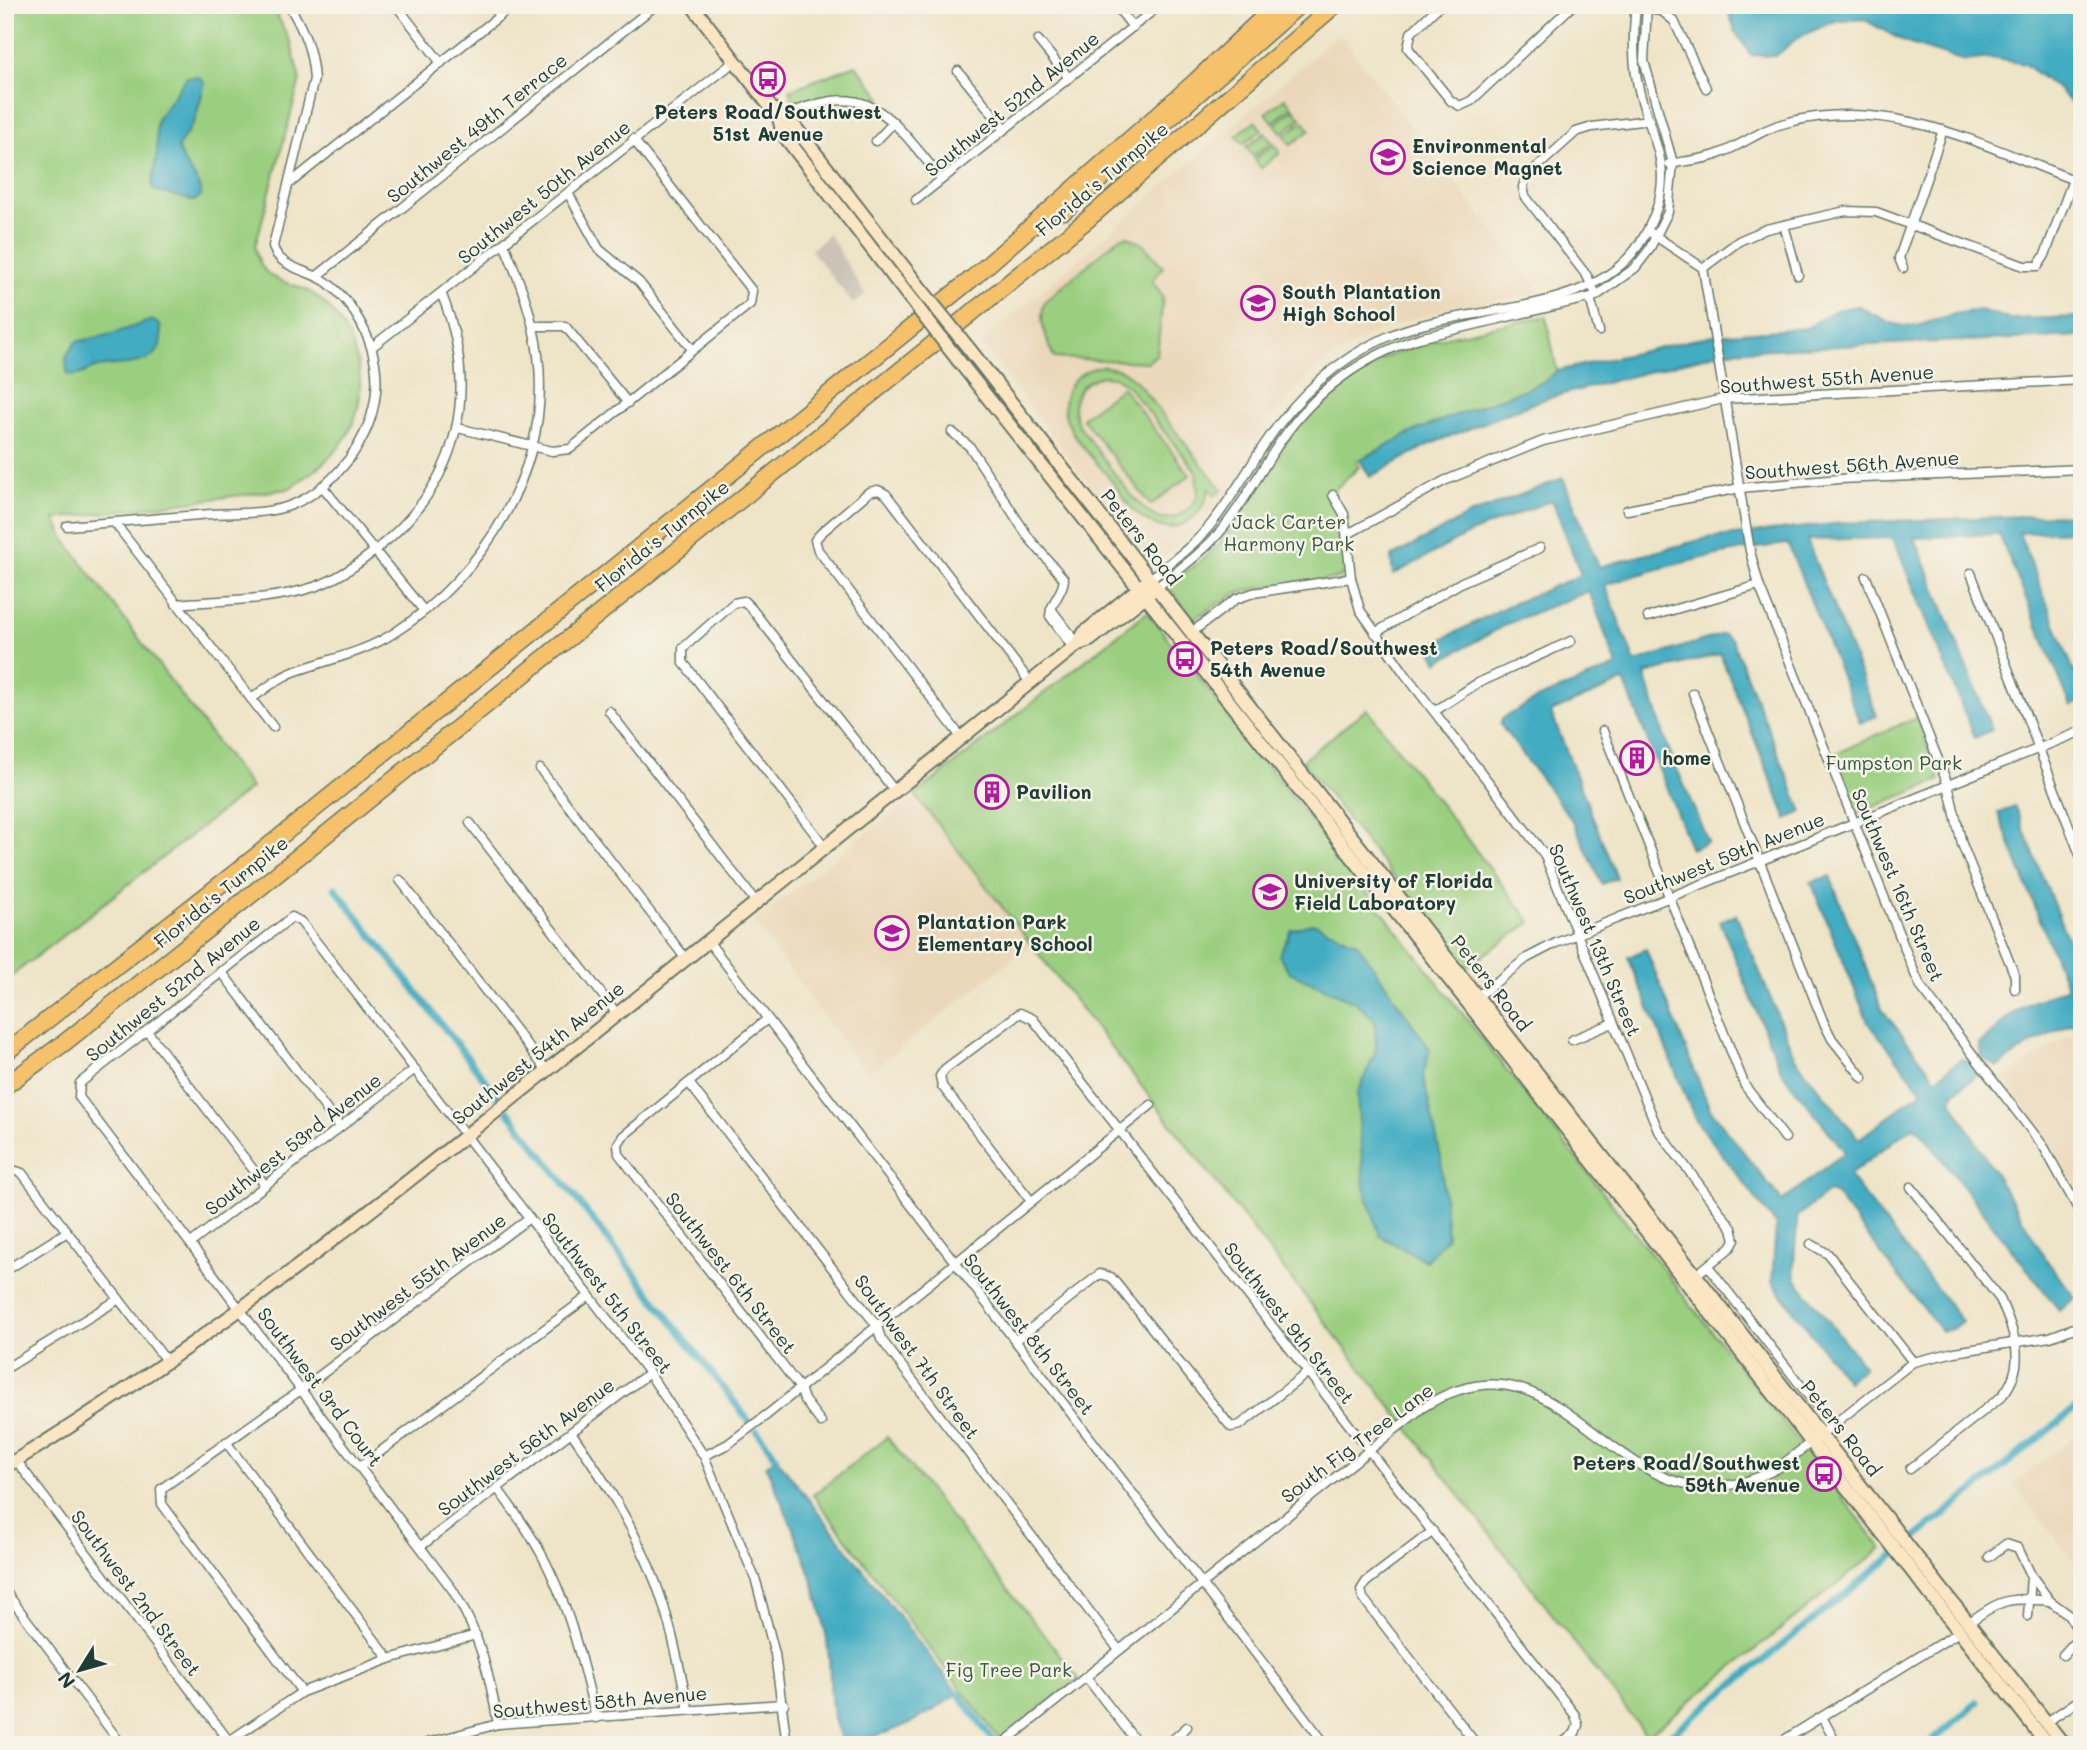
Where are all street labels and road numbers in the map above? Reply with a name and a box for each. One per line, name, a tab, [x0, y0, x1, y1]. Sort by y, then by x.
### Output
street label: Southwest 52nd Avenue	[919, 25, 1104, 182]
street label: Southwest 49th Terrace	[381, 47, 572, 208]
street label: Southwest 50th Avenue	[452, 114, 635, 269]
street label: Florida's Turnpike	[1030, 116, 1173, 241]
street label: Southwest 55th Avenue	[1719, 359, 1935, 398]
street label: Southwest 56th Avenue	[1744, 445, 1960, 484]
street label: Florida's Turnpike	[589, 474, 734, 598]
street label: Peters Road	[1096, 483, 1187, 590]
street label: Southwest 16th Street	[1846, 785, 1950, 985]
street label: Southwest 59th Avenue	[1620, 806, 1828, 909]
street label: Florida's Turnpike	[148, 830, 293, 954]
street label: Southwest 13th Street	[1544, 840, 1647, 1040]
street label: Southwest 52nd Avenue	[80, 910, 265, 1067]
street label: Peters Road	[1446, 929, 1537, 1036]
street label: Southwest 54th Avenue	[446, 975, 629, 1130]
street label: Southwest 53rd Avenue	[199, 1067, 386, 1220]
street label: Southwest 6th Street	[660, 1187, 802, 1359]
street label: Southwest 55th Avenue	[324, 1207, 511, 1356]
street label: Southwest 5th Street	[536, 1207, 678, 1379]
street label: Southwest 9th Street	[1218, 1237, 1360, 1409]
street label: Southwest 8th Street	[958, 1248, 1100, 1420]
street label: Southwest 7th Street	[849, 1269, 986, 1444]
street label: Southwest 3rd Court	[252, 1302, 389, 1472]
street label: Southwest 56th Avenue	[432, 1372, 619, 1521]
street label: Peters Road	[1796, 1374, 1887, 1481]
street label: South Fig Tree Lane	[1275, 1377, 1438, 1508]
street label: Southwest 2nd Street	[66, 1505, 207, 1681]
street label: Southwest 58th Avenue	[492, 1680, 708, 1723]

